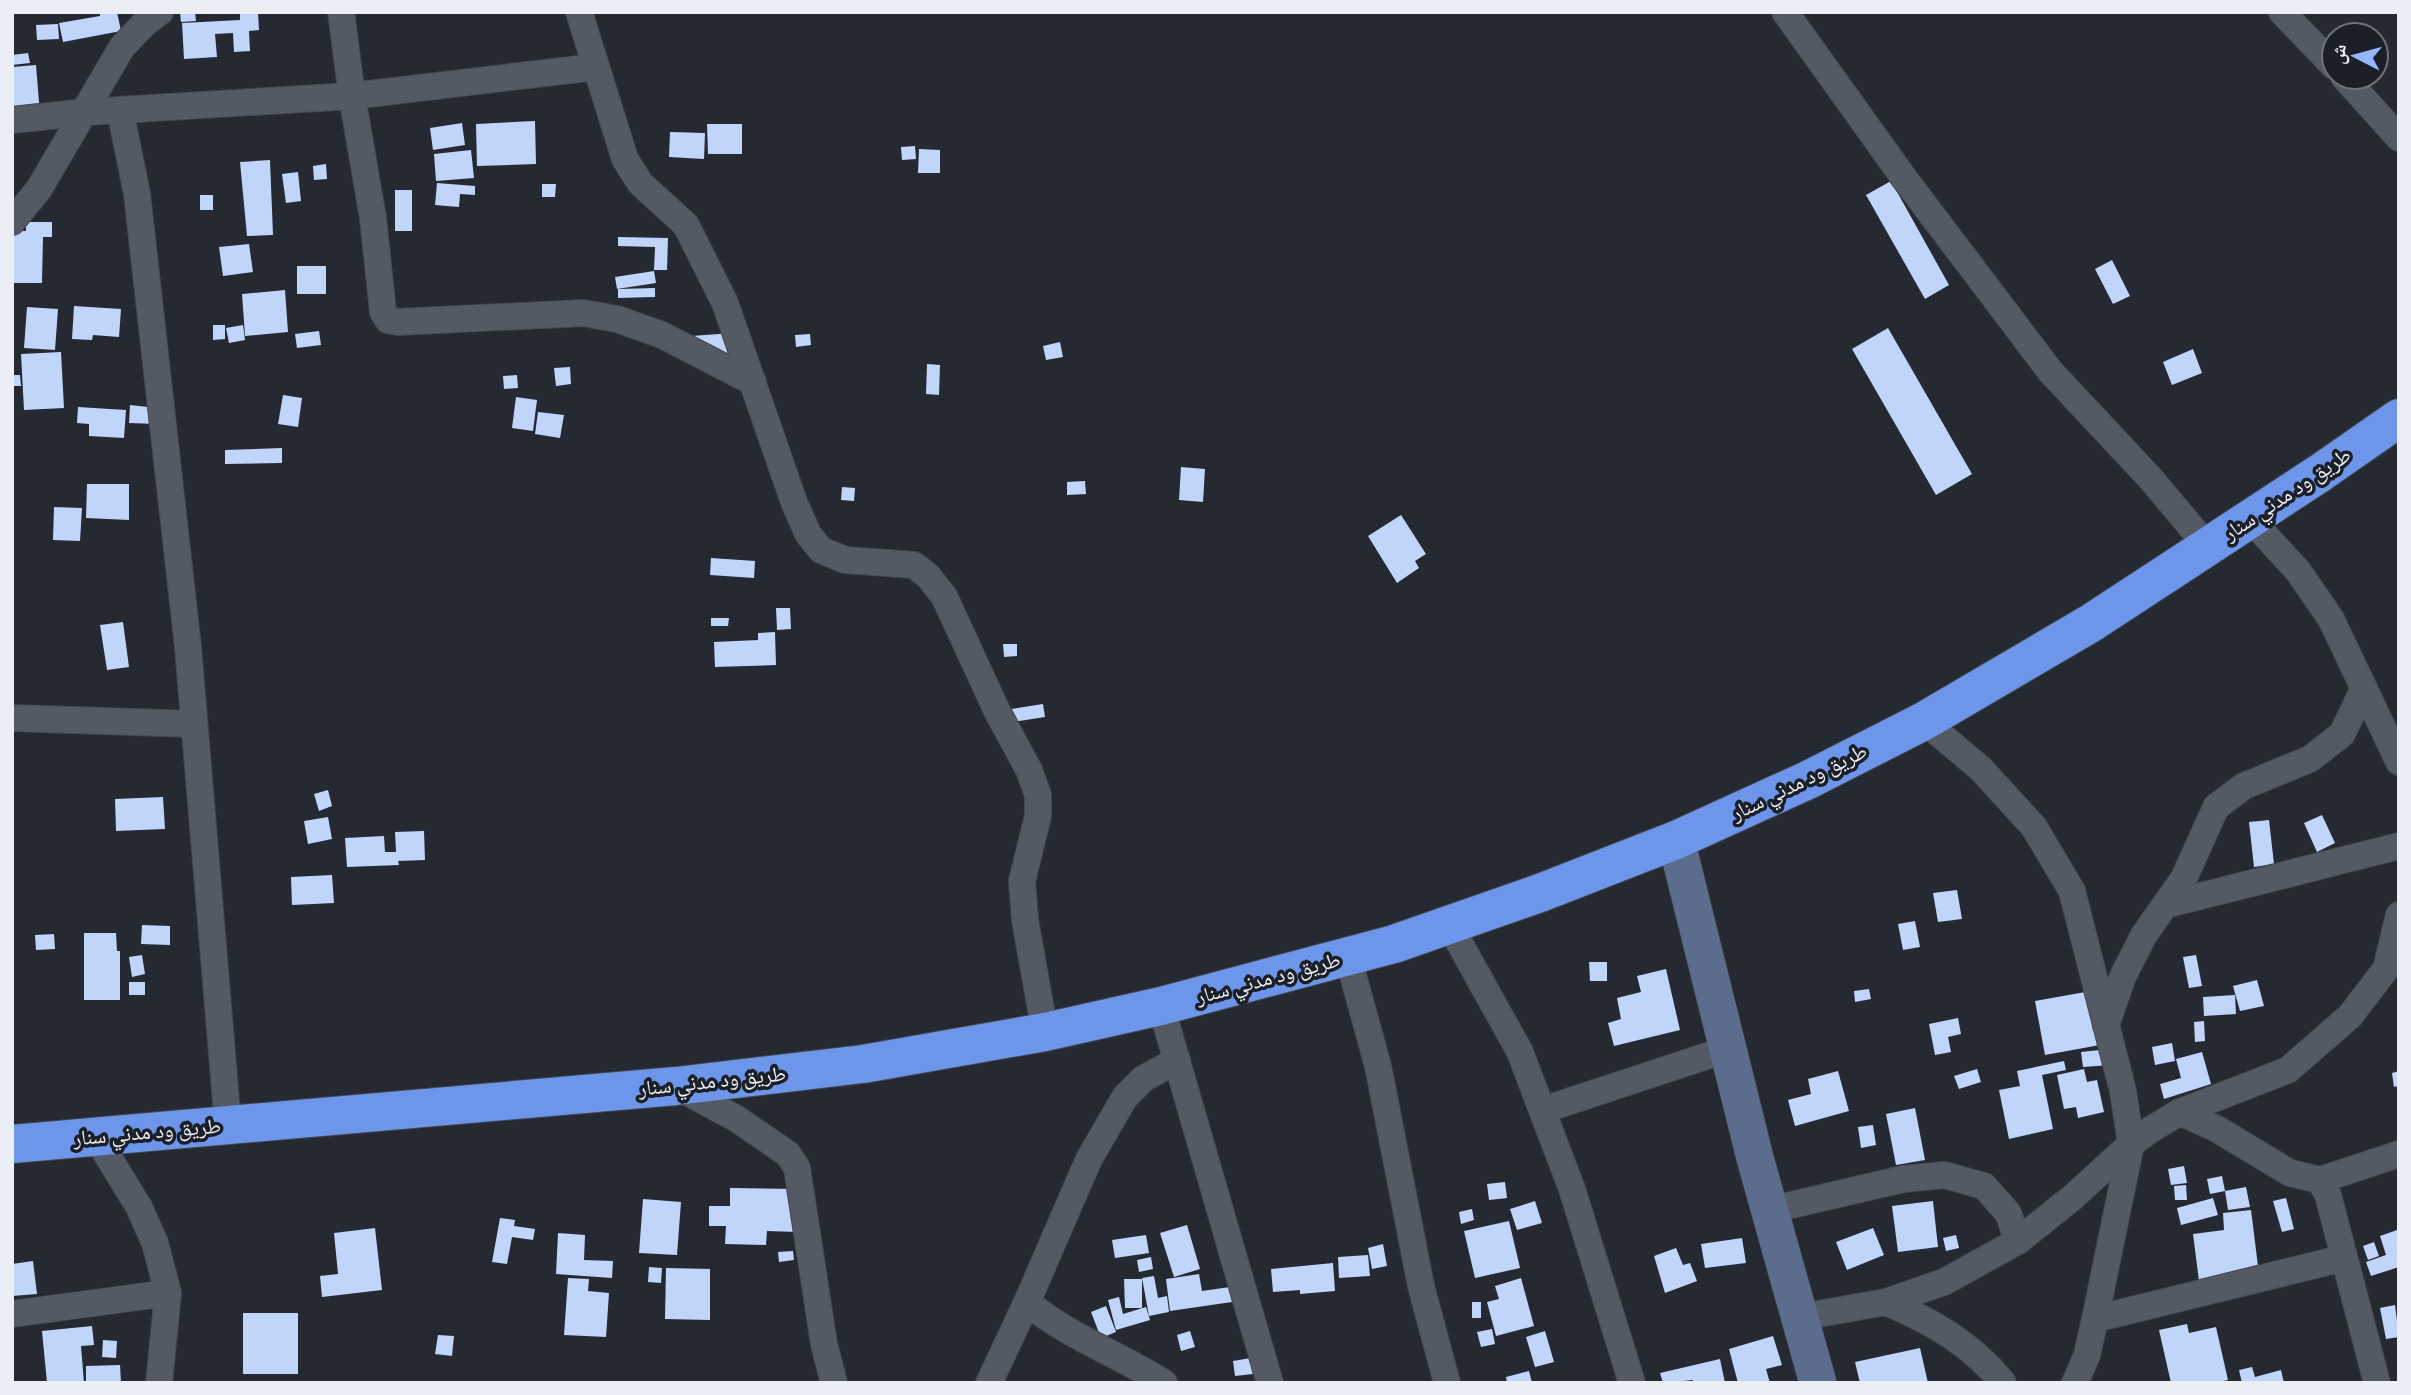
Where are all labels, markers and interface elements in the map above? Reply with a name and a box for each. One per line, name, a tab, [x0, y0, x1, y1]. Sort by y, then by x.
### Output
north arrow	[2320, 21, 2390, 91]
text: ش	[2322, 43, 2353, 66]
street label: طريق ود مدني سنار	[2215, 438, 2358, 550]
street label: طريق ود مدني سنار	[1724, 734, 1873, 830]
street label: طريق ود مدني سنار	[1191, 942, 1344, 1013]
street label: طريق ود مدني سنار	[635, 1056, 788, 1105]
street label: طريق ود مدني سنار	[71, 1109, 222, 1155]

